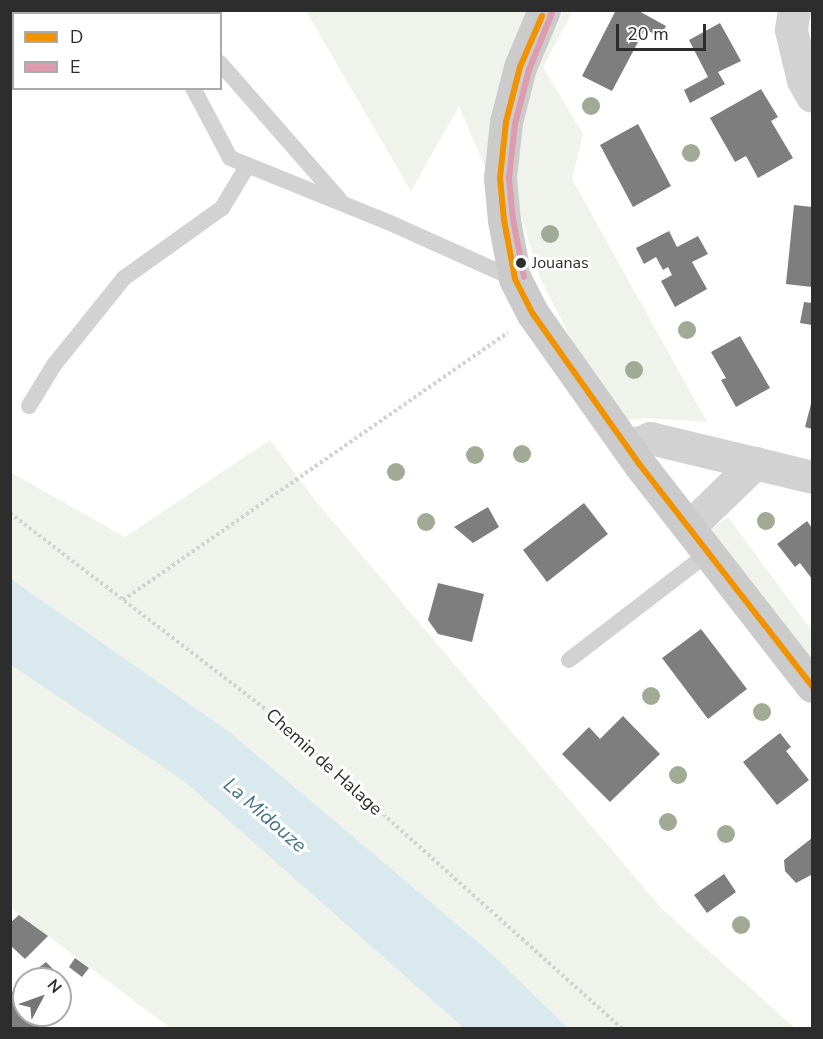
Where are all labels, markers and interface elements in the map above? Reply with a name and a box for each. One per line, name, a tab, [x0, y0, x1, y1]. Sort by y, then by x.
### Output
legend	[12, 12, 222, 90]
scale bar	[619, 12, 709, 50]
text: 20 m	[627, 22, 669, 46]
text: D	[70, 25, 83, 49]
text: E	[70, 55, 81, 79]
place label: Jouanas	[532, 253, 589, 273]
marker: Jouanas	[515, 257, 527, 269]
street label: Chemin de Halage	[261, 704, 387, 820]
water label: La Midouze	[219, 772, 311, 858]
north arrow	[12, 967, 72, 1027]
text: N	[42, 975, 66, 998]

